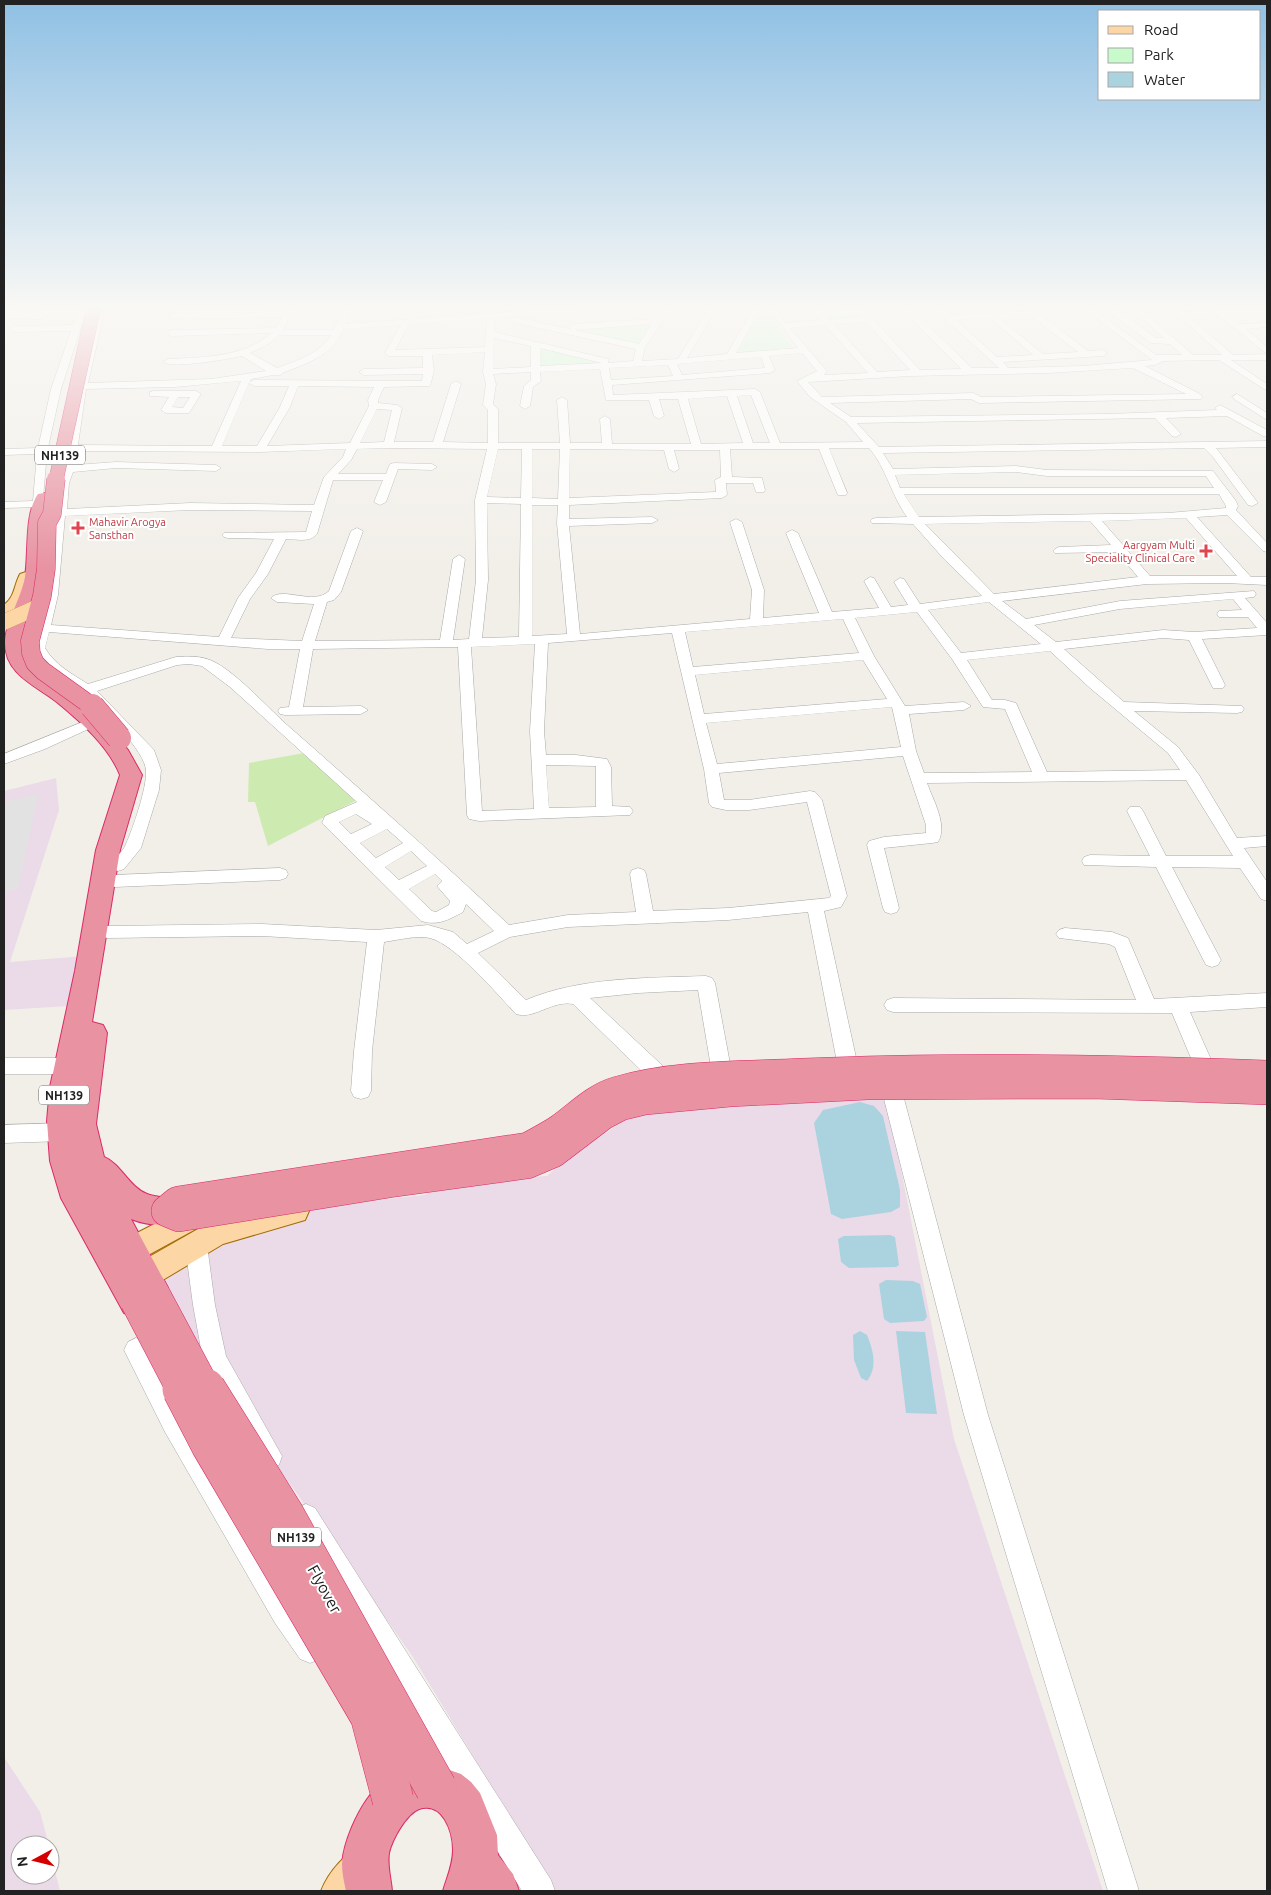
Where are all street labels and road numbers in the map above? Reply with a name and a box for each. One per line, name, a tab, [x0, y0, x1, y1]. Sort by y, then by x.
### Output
road number: NH139	[35, 446, 85, 464]
road number: NH139	[39, 1086, 89, 1104]
road number: NH139	[271, 1528, 321, 1546]
street label: Flyover	[304, 1562, 346, 1616]

